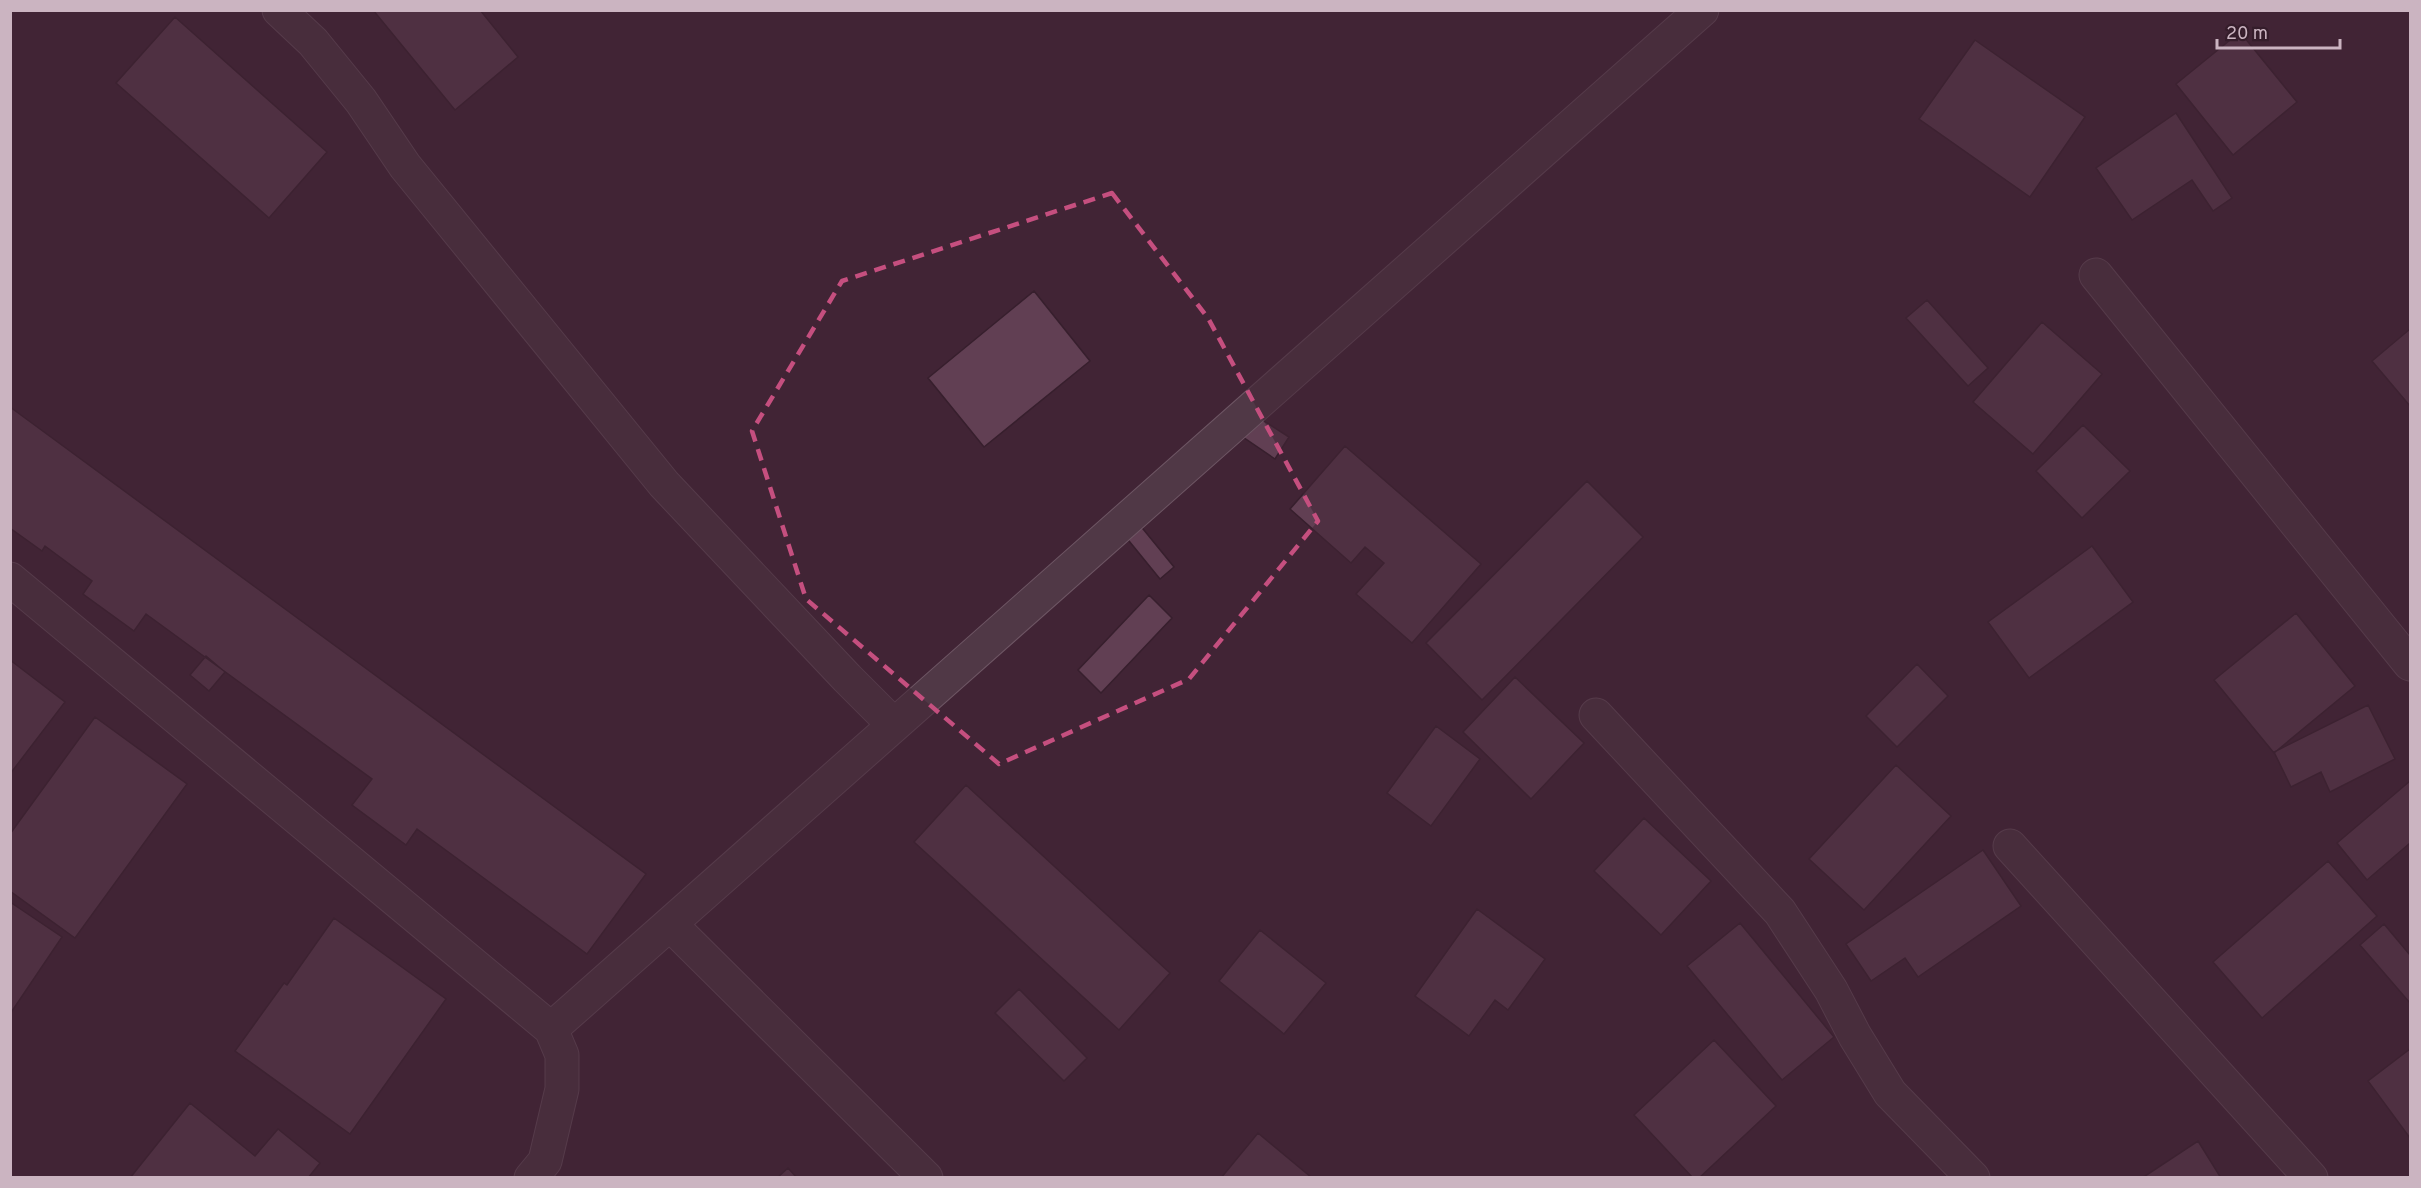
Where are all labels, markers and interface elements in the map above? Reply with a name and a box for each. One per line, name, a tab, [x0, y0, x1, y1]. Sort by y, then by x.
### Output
scale bar	[2217, 12, 2340, 50]
text: 20 m	[2226, 23, 2268, 46]

